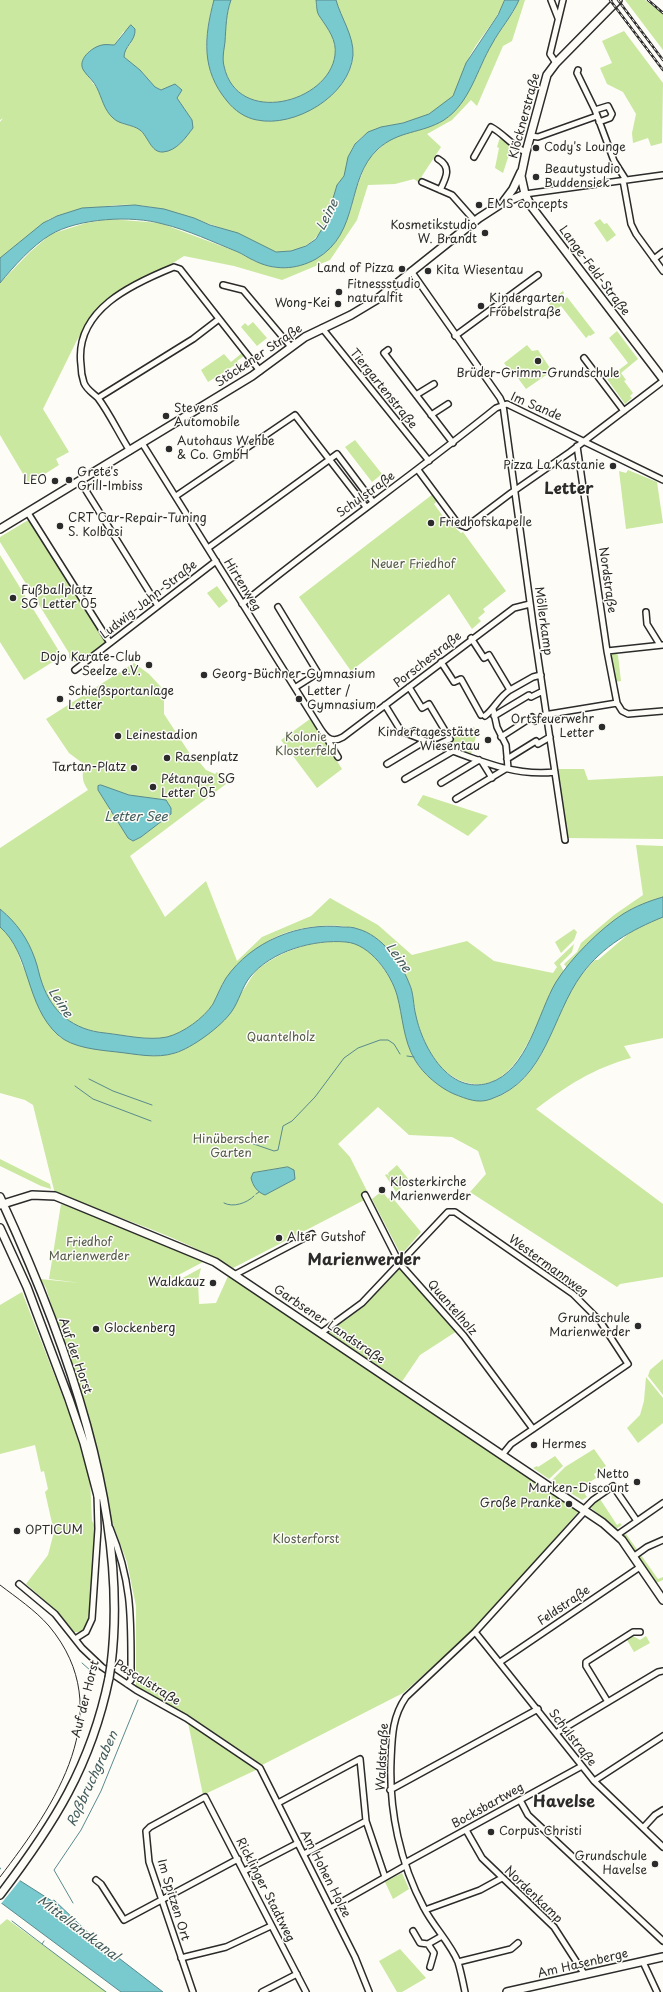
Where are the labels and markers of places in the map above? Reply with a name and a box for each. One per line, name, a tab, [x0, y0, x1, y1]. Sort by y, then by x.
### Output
place label: Cody's Lounge	[544, 141, 626, 155]
marker: Cody's Lounge	[531, 143, 541, 153]
place label: Beautystudio Buddensiek	[544, 163, 620, 191]
marker: Beautystudio Buddensiek	[531, 172, 541, 182]
place label: EMS concepts	[487, 198, 568, 212]
marker: EMS concepts	[474, 200, 484, 210]
place label: Kosmetikstudio W. Brandt	[391, 219, 477, 247]
marker: Kosmetikstudio W. Brandt	[480, 228, 490, 238]
place label: Land of Pizza	[317, 262, 394, 276]
marker: Land of Pizza	[397, 264, 407, 274]
place label: Kita Wiesentau	[436, 264, 524, 278]
marker: Kita Wiesentau	[423, 266, 433, 276]
place label: Fitnessstudio naturalfit	[347, 278, 421, 306]
marker: Fitnessstudio naturalfit	[334, 287, 344, 297]
place label: Kindergarten Fröbelstraße	[489, 292, 565, 320]
place label: Wong-Kei	[275, 297, 330, 311]
marker: Wong-Kei	[333, 299, 343, 309]
marker: Kindergarten Fröbelstraße	[476, 301, 486, 311]
marker: Brüder-Grimm-Grundschule	[533, 356, 543, 366]
place label: Brüder-Grimm-Grundschule	[456, 367, 620, 381]
place label: Stevens Automobile	[174, 402, 240, 430]
marker: Stevens Automobile	[161, 411, 171, 421]
place label: Autohaus Wehbe & Co. GmbH	[177, 435, 275, 463]
marker: Autohaus Wehbe & Co. GmbH	[164, 444, 174, 454]
place label: Pizza La Kastanie	[503, 459, 605, 473]
marker: Pizza La Kastanie	[608, 461, 618, 471]
place label: Grete's Grill-Imbiss	[77, 466, 143, 494]
place label: LEO	[23, 474, 47, 488]
marker: Grete's Grill-Imbiss	[64, 475, 74, 485]
marker: LEO	[50, 476, 60, 486]
place label: CRT Car-Repair-Tuning S. Kolbasi	[68, 512, 207, 540]
place label: Friedhofskapelle	[439, 516, 532, 530]
marker: Friedhofskapelle	[426, 518, 436, 528]
marker: CRT Car-Repair-Tuning S. Kolbasi	[55, 521, 65, 531]
place label: Fußballplatz SG Letter 05	[21, 584, 97, 612]
marker: Fußballplatz SG Letter 05	[8, 593, 18, 603]
place label: Dojo Karate-Club Seelze e.V.	[41, 651, 141, 679]
marker: Dojo Karate-Club Seelze e.V.	[144, 660, 154, 670]
place label: Georg-Büchner-Gymnasium	[212, 668, 375, 682]
marker: Georg-Büchner-Gymnasium	[199, 670, 209, 680]
place label: Schießsportanlage Letter	[68, 685, 174, 713]
place label: Letter / Gymnasium	[307, 685, 376, 713]
marker: Schießsportanlage Letter	[55, 694, 65, 704]
marker: Letter / Gymnasium	[294, 694, 304, 704]
place label: Ortsfeuerwehr Letter	[511, 713, 594, 741]
marker: Ortsfeuerwehr Letter	[597, 722, 607, 732]
place label: Kindertagesstätte Wiesentau	[377, 726, 480, 754]
place label: Leinestadion	[126, 729, 198, 743]
marker: Leinestadion	[113, 731, 123, 741]
marker: Kindertagesstätte Wiesentau	[483, 735, 493, 745]
place label: Rasenplatz	[175, 751, 238, 765]
marker: Rasenplatz	[162, 753, 172, 763]
place label: Tartan-Platz	[52, 761, 126, 775]
marker: Tartan-Platz	[129, 763, 139, 773]
place label: Pétanque SG Letter 05	[161, 773, 235, 801]
marker: Pétanque SG Letter 05	[148, 782, 158, 792]
place label: Klosterkirche Marienwerder	[390, 1176, 471, 1204]
marker: Klosterkirche Marienwerder	[377, 1185, 387, 1195]
place label: Alter Gutshof	[287, 1231, 365, 1245]
marker: Alter Gutshof	[274, 1233, 284, 1243]
place label: Waldkauz	[148, 1276, 205, 1290]
marker: Waldkauz	[208, 1278, 218, 1288]
place label: Grundschule Marienwerder	[549, 1312, 630, 1340]
marker: Grundschule Marienwerder	[633, 1321, 643, 1331]
place label: Glockenberg	[104, 1322, 175, 1336]
marker: Glockenberg	[91, 1324, 101, 1334]
place label: Hermes	[542, 1438, 586, 1452]
marker: Hermes	[529, 1440, 539, 1450]
place label: Netto Marken-Discount	[528, 1468, 629, 1496]
marker: Netto Marken-Discount	[632, 1477, 642, 1487]
place label: Große Pranke	[480, 1497, 561, 1511]
marker: Große Pranke	[564, 1499, 574, 1509]
place label: OPTICUM	[25, 1524, 83, 1538]
marker: OPTICUM	[12, 1526, 22, 1536]
place label: Corpus Christi	[499, 1825, 582, 1839]
marker: Corpus Christi	[486, 1827, 496, 1837]
place label: Grundschule Havelse	[575, 1850, 647, 1878]
marker: Grundschule Havelse	[650, 1859, 660, 1869]

